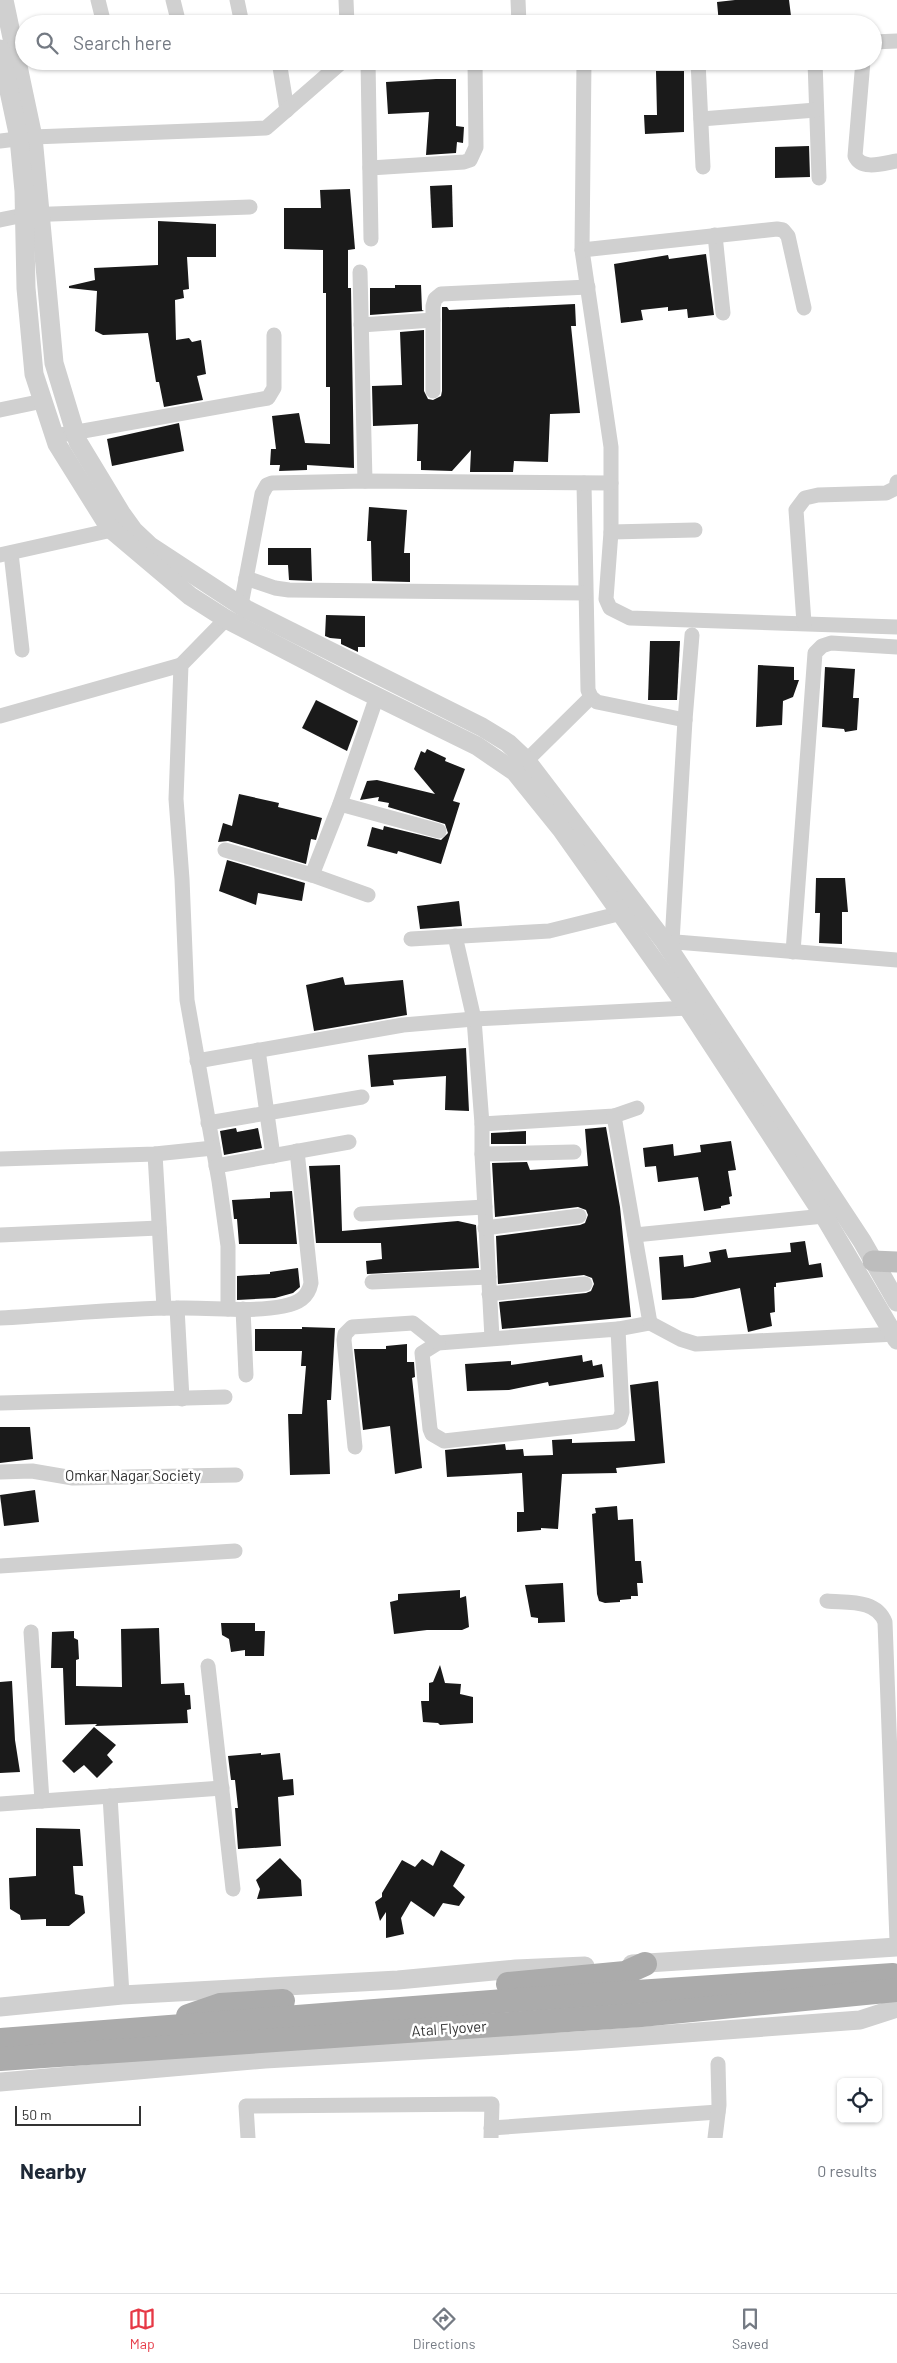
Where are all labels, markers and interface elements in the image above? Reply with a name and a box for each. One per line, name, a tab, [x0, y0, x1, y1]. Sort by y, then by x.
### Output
search box	[15, 15, 882, 70]
icon: search	[33, 29, 61, 57]
text: Search here	[73, 31, 172, 54]
street label: Omkar Nagar Society	[65, 1466, 201, 1484]
street label: Atal Flyover	[411, 2016, 488, 2040]
map controls	[837, 2078, 882, 2123]
button: locate	[837, 2078, 882, 2123]
scale bar	[15, 2103, 141, 2126]
text: 50 m	[22, 2106, 51, 2123]
text: Nearby	[20, 2158, 86, 2183]
text: 0 results	[817, 2161, 877, 2180]
tab: Map	[128, 2305, 156, 2352]
tab: Directions	[413, 2305, 475, 2352]
tab: Saved	[732, 2305, 769, 2352]

